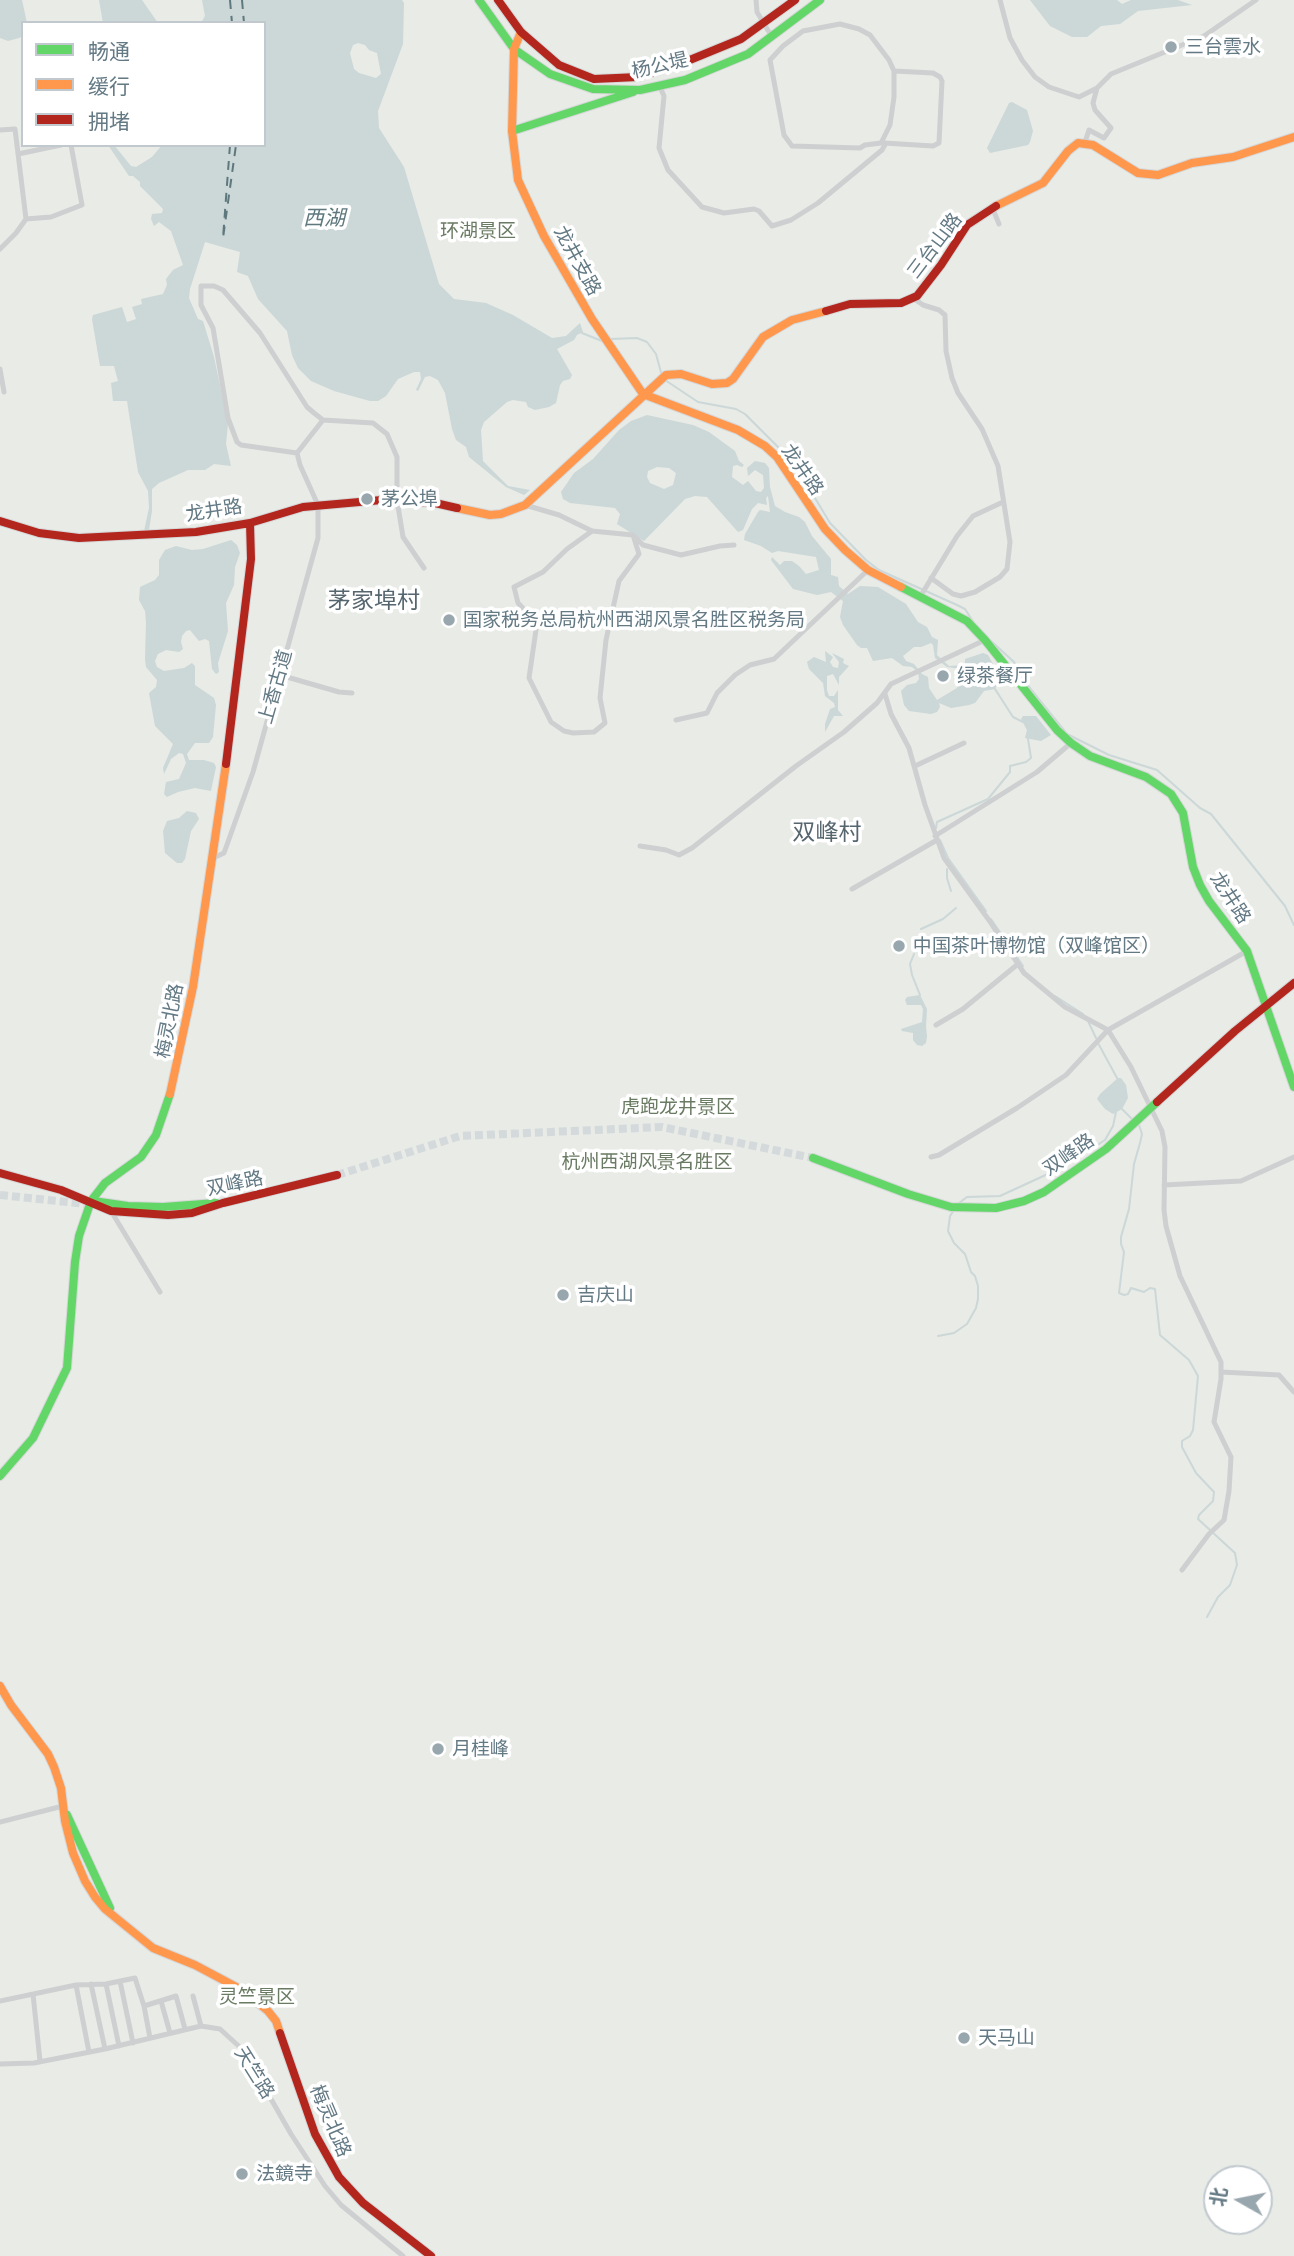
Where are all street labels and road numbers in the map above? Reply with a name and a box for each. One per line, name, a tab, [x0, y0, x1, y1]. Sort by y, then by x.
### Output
street label: 杨公堤	[630, 48, 690, 84]
street label: 三台山路	[903, 209, 967, 283]
street label: 龙井支路	[549, 222, 605, 300]
street label: 龙井路	[776, 440, 828, 500]
street label: 龙井路	[184, 495, 244, 527]
street label: 上香古道	[255, 647, 297, 727]
street label: 龙井路	[1205, 868, 1255, 928]
street label: 梅灵北路	[152, 982, 188, 1060]
street label: 双峰路	[1039, 1129, 1099, 1181]
street label: 双峰路	[205, 1167, 265, 1201]
street label: 天竺路	[229, 2043, 279, 2103]
street label: 梅灵北路	[305, 2082, 355, 2160]

